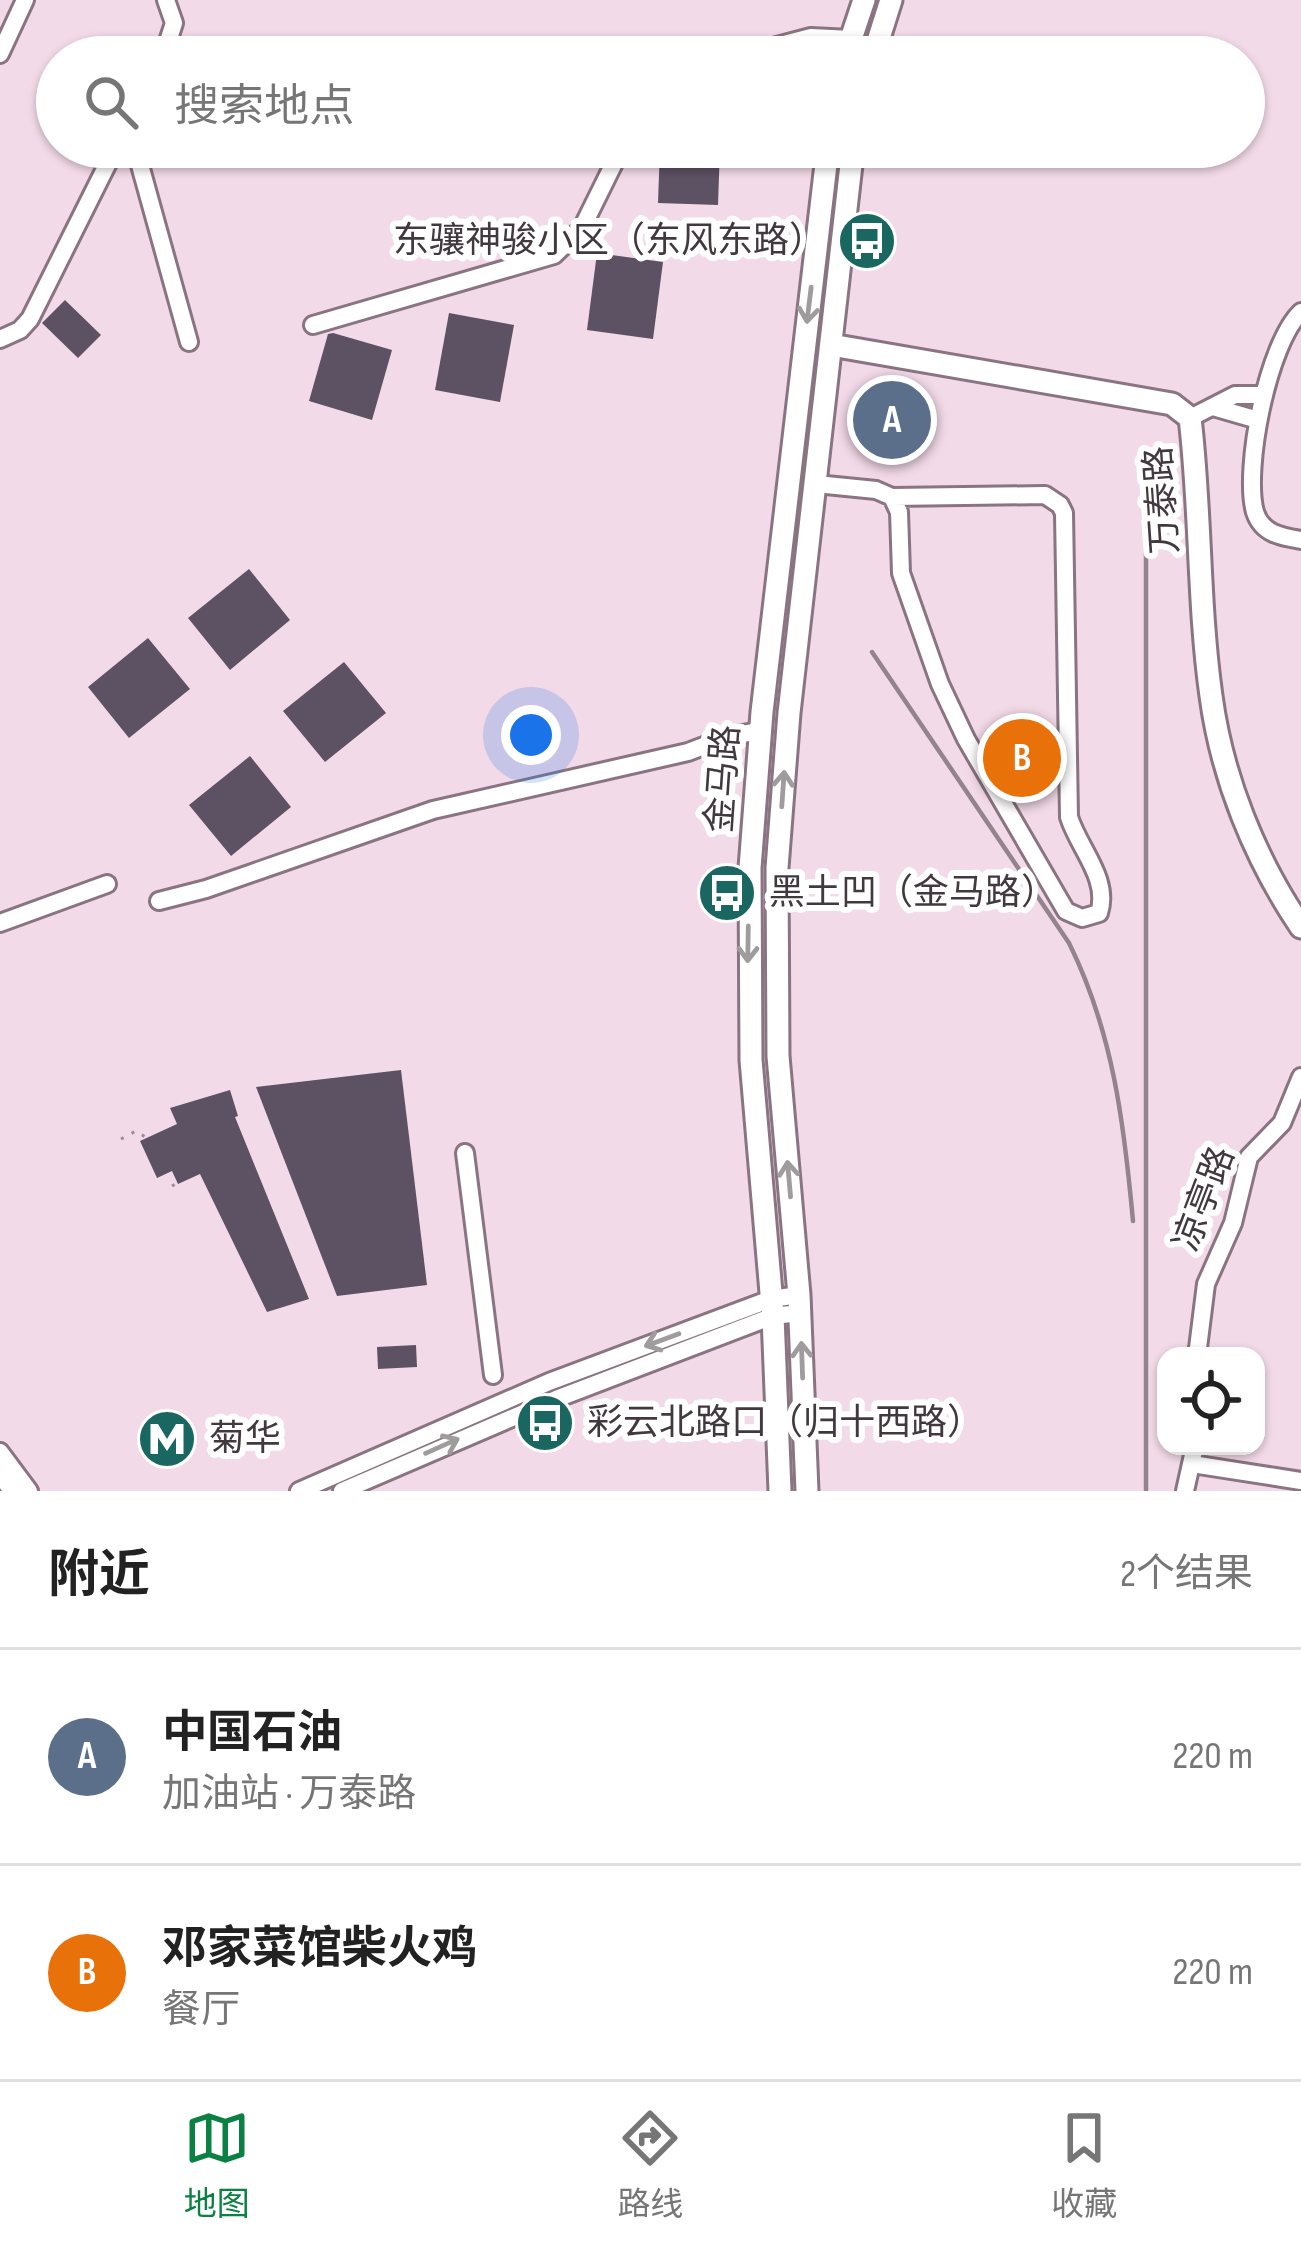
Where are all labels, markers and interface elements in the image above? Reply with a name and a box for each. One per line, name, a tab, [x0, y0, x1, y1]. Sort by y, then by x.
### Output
search box	[36, 36, 1265, 168]
icon: search	[78, 69, 144, 135]
text: 搜索地点	[174, 80, 354, 135]
bus stop icon: 东骧神骏小区（东风东路）	[836, 210, 898, 272]
place label: 东骧神骏小区（东风东路）	[393, 220, 825, 263]
one-way arrow	[797, 285, 819, 324]
pin: A	[853, 375, 931, 465]
street label: 万泰路	[1138, 445, 1188, 555]
your location	[501, 705, 561, 765]
pin: B	[983, 713, 1061, 803]
street label: 金马路	[699, 724, 749, 834]
one-way arrow	[772, 771, 795, 810]
bus stop icon: 黑土凹（金马路）	[696, 862, 758, 924]
place label: 黑土凹（金马路）	[769, 872, 1057, 915]
one-way arrow	[737, 924, 759, 963]
street label: 凉亭路	[1166, 1141, 1244, 1257]
one-way arrow	[777, 1160, 800, 1199]
one-way arrow	[644, 1331, 681, 1352]
one-way arrow	[790, 1341, 813, 1380]
map controls	[1157, 1347, 1265, 1455]
button: locate	[1157, 1347, 1265, 1455]
bus stop icon: 彩云北路口（归十西路）	[514, 1392, 576, 1454]
place label: 彩云北路口（归十西路）	[587, 1402, 983, 1445]
metro station icon: 菊华	[136, 1408, 198, 1470]
place label: 菊华	[209, 1418, 281, 1461]
one-way arrow	[423, 1434, 459, 1456]
text: 附近	[48, 1545, 150, 1606]
text: 2个结果	[1120, 1551, 1253, 1598]
text: 中国石油	[162, 1706, 342, 1761]
text: A	[78, 1733, 96, 1780]
text: 220 m	[1172, 1733, 1253, 1780]
text: 加油站 · 万泰路	[162, 1771, 416, 1818]
text: 邓家菜馆柴火鸡	[162, 1922, 477, 1977]
text: B	[78, 1949, 96, 1996]
text: 220 m	[1172, 1949, 1253, 1996]
text: 餐厅	[162, 1987, 240, 2034]
tab: 地图	[184, 2105, 250, 2225]
tab: 路线	[617, 2105, 683, 2225]
tab: 收藏	[1051, 2105, 1117, 2225]

